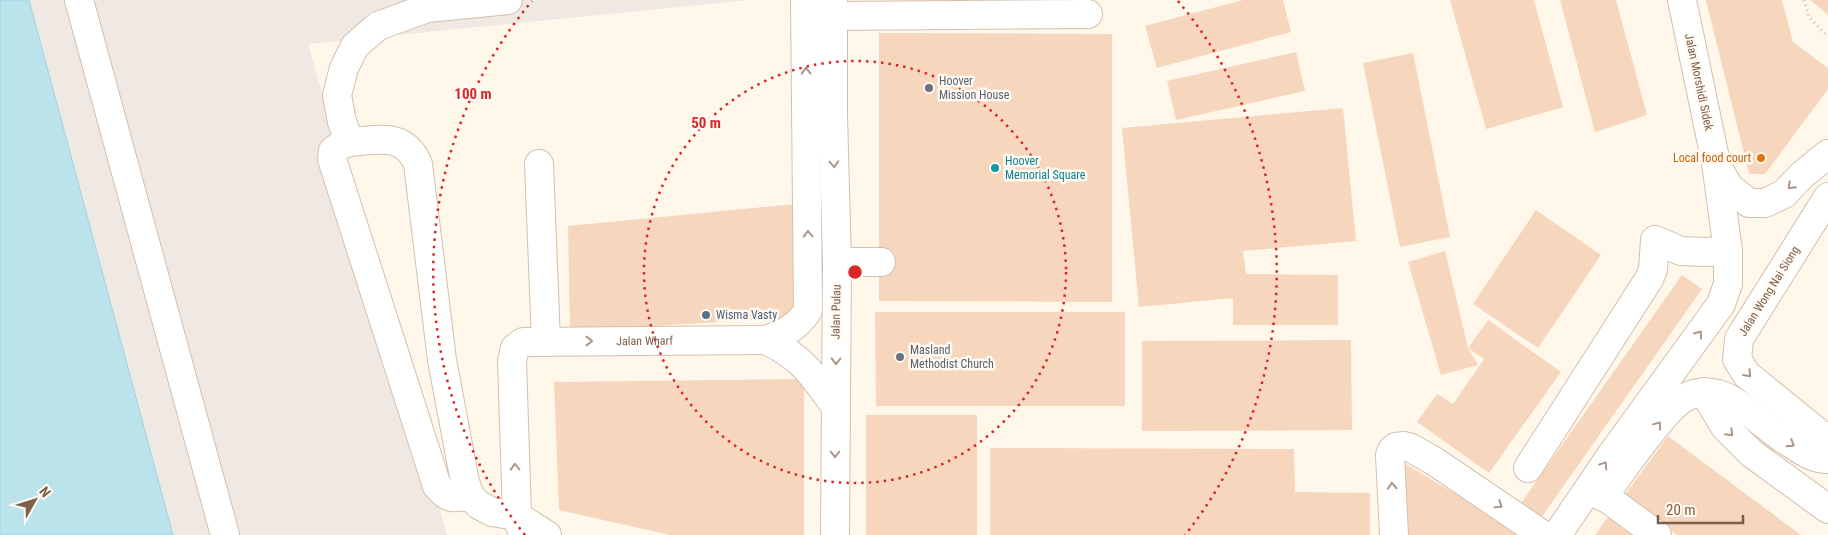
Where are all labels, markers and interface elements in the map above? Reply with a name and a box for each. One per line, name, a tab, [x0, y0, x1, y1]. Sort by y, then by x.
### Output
street label: Jalan Morshidi Sidek	[1682, 32, 1716, 132]
one-way arrow	[800, 67, 811, 75]
place label: Hoover Mission House	[939, 74, 1010, 102]
marker: Hoover Mission House	[923, 82, 935, 94]
text: 100 m	[454, 85, 492, 103]
text: 50 m	[691, 114, 721, 132]
place label: Local food court	[1673, 151, 1751, 165]
marker: Local food court	[1755, 152, 1767, 164]
place label: Hoover Memorial Square	[1005, 154, 1086, 182]
one-way arrow	[829, 160, 839, 168]
marker: Hoover Memorial Square	[989, 162, 1001, 174]
one-way arrow	[1788, 180, 1797, 189]
one-way arrow	[803, 229, 813, 237]
street label: Jalan Wong Nai Siong	[1736, 243, 1802, 339]
centre of rings	[846, 263, 864, 281]
street label: Jalan Pulau	[829, 284, 843, 340]
place label: Wisma Vasty	[716, 308, 777, 322]
marker: Wisma Vasty	[700, 309, 712, 321]
one-way arrow	[1693, 330, 1702, 340]
street label: Jalan Wharf	[616, 334, 673, 348]
one-way arrow	[585, 336, 593, 347]
place label: Masland Methodist Church	[910, 343, 994, 371]
marker: Masland Methodist Church	[894, 351, 906, 363]
one-way arrow	[831, 358, 841, 366]
one-way arrow	[1742, 368, 1751, 377]
one-way arrow	[1652, 422, 1660, 431]
one-way arrow	[1725, 427, 1734, 436]
one-way arrow	[1786, 437, 1795, 447]
one-way arrow	[830, 451, 840, 459]
one-way arrow	[1598, 462, 1607, 471]
one-way arrow	[510, 463, 521, 471]
north arrow	[10, 475, 60, 525]
one-way arrow	[1386, 482, 1397, 490]
text: N	[36, 483, 54, 500]
scale bar	[1658, 492, 1743, 524]
one-way arrow	[1494, 499, 1503, 509]
text: 20 m	[1666, 501, 1696, 519]

